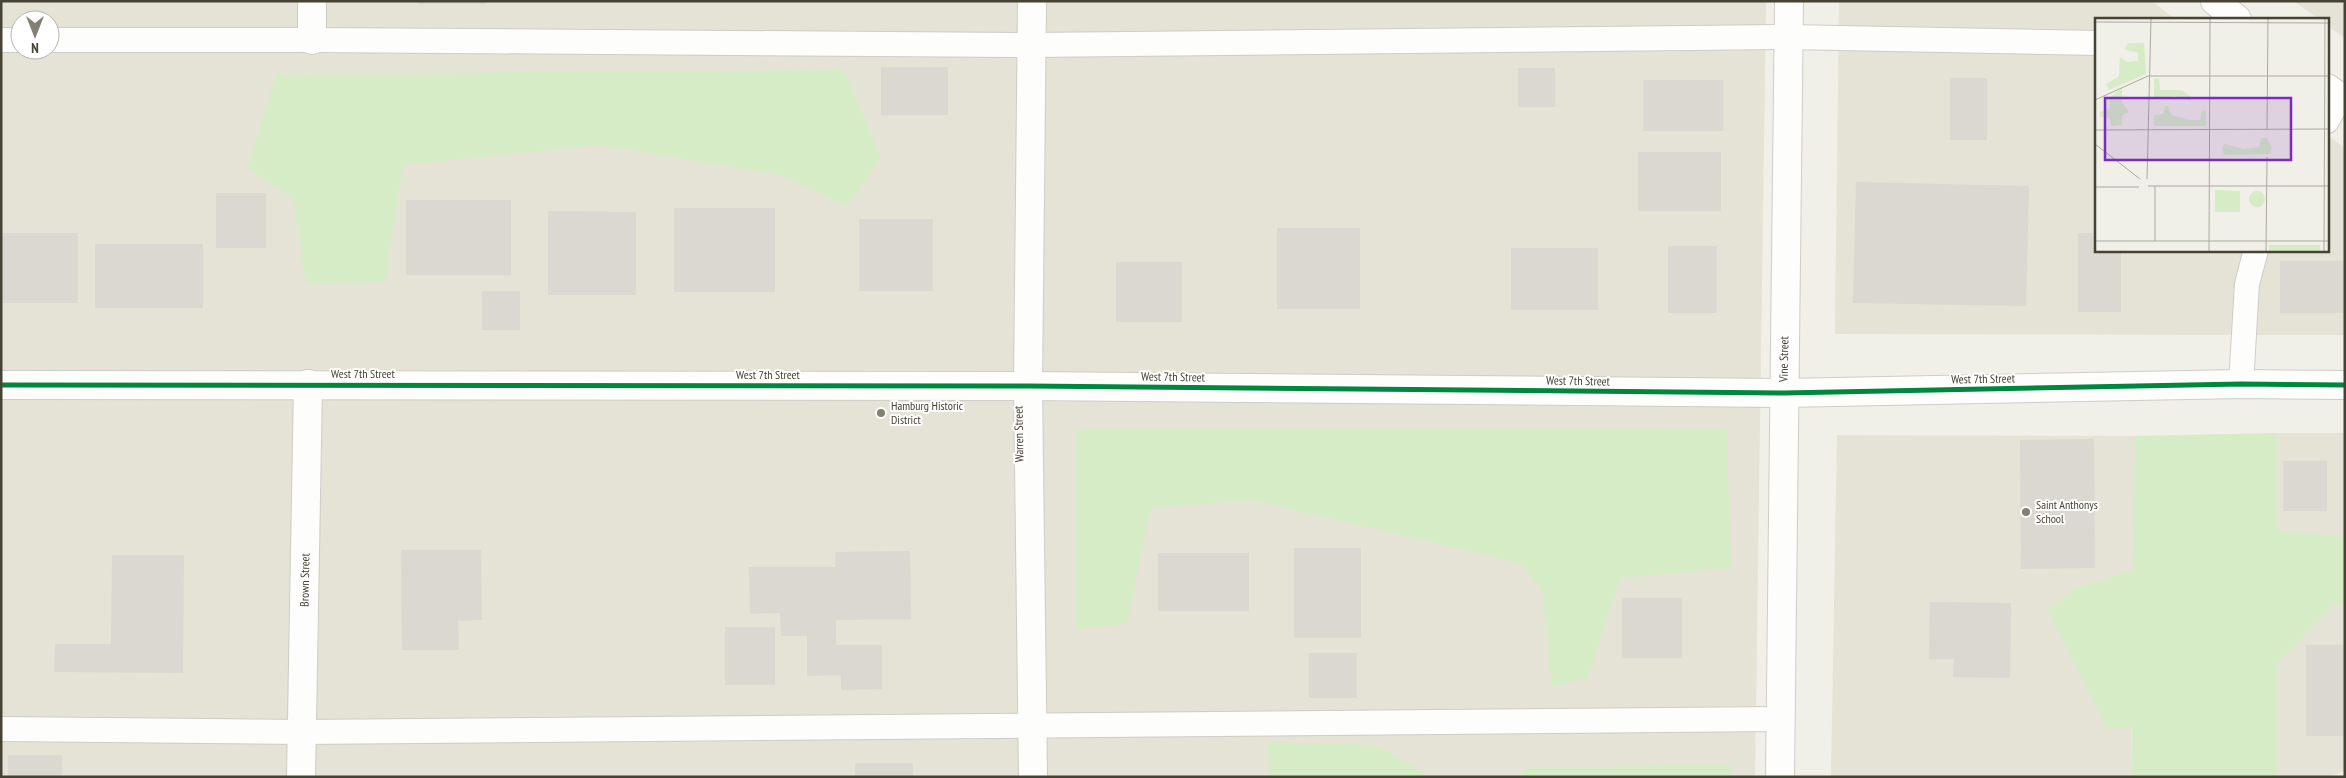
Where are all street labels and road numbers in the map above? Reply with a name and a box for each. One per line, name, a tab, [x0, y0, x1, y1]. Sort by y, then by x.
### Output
street label: Vine Street	[1776, 335, 1791, 383]
street label: West 7th Street	[331, 366, 396, 381]
street label: West 7th Street	[736, 367, 801, 382]
street label: West 7th Street	[1141, 368, 1206, 385]
street label: West 7th Street	[1951, 370, 2016, 387]
street label: West 7th Street	[1546, 372, 1611, 389]
street label: Warren Street	[1010, 405, 1026, 462]
street label: Brown Street	[297, 552, 312, 607]

